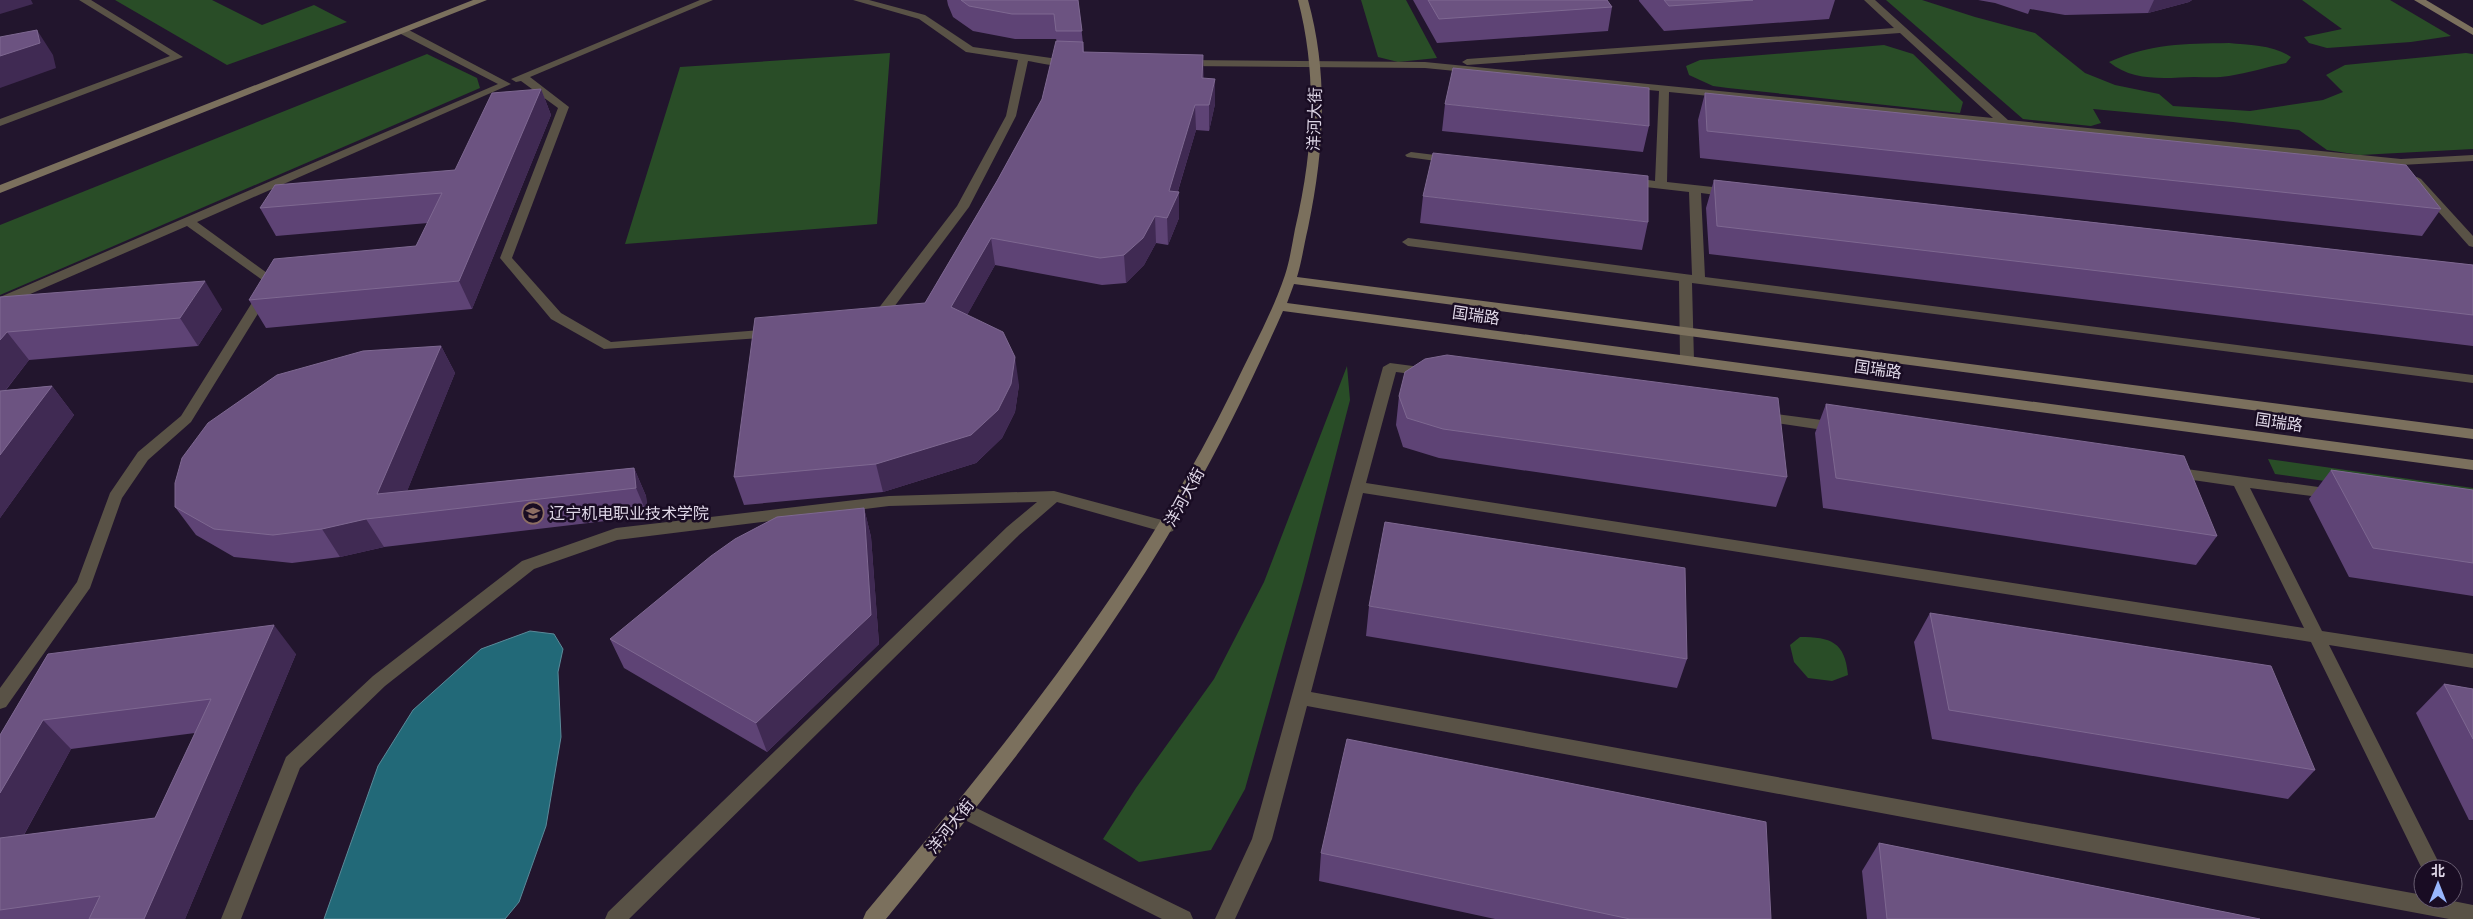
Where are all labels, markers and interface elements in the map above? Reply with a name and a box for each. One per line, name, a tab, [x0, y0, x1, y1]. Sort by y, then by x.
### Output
street label: 洋河大街	[1303, 87, 1325, 151]
street label: 国瑞路	[1451, 302, 1501, 328]
street label: 国瑞路	[1853, 356, 1903, 382]
street label: 国瑞路	[2254, 409, 2304, 435]
street label: 洋河大街	[1160, 464, 1208, 530]
school or university icon: 辽宁机电职业技术学院	[521, 501, 545, 525]
place label: 辽宁机电职业技术学院	[549, 503, 709, 523]
street label: 洋河大街	[922, 795, 978, 857]
north arrow	[2413, 859, 2463, 909]
text: 北	[2431, 862, 2445, 880]

